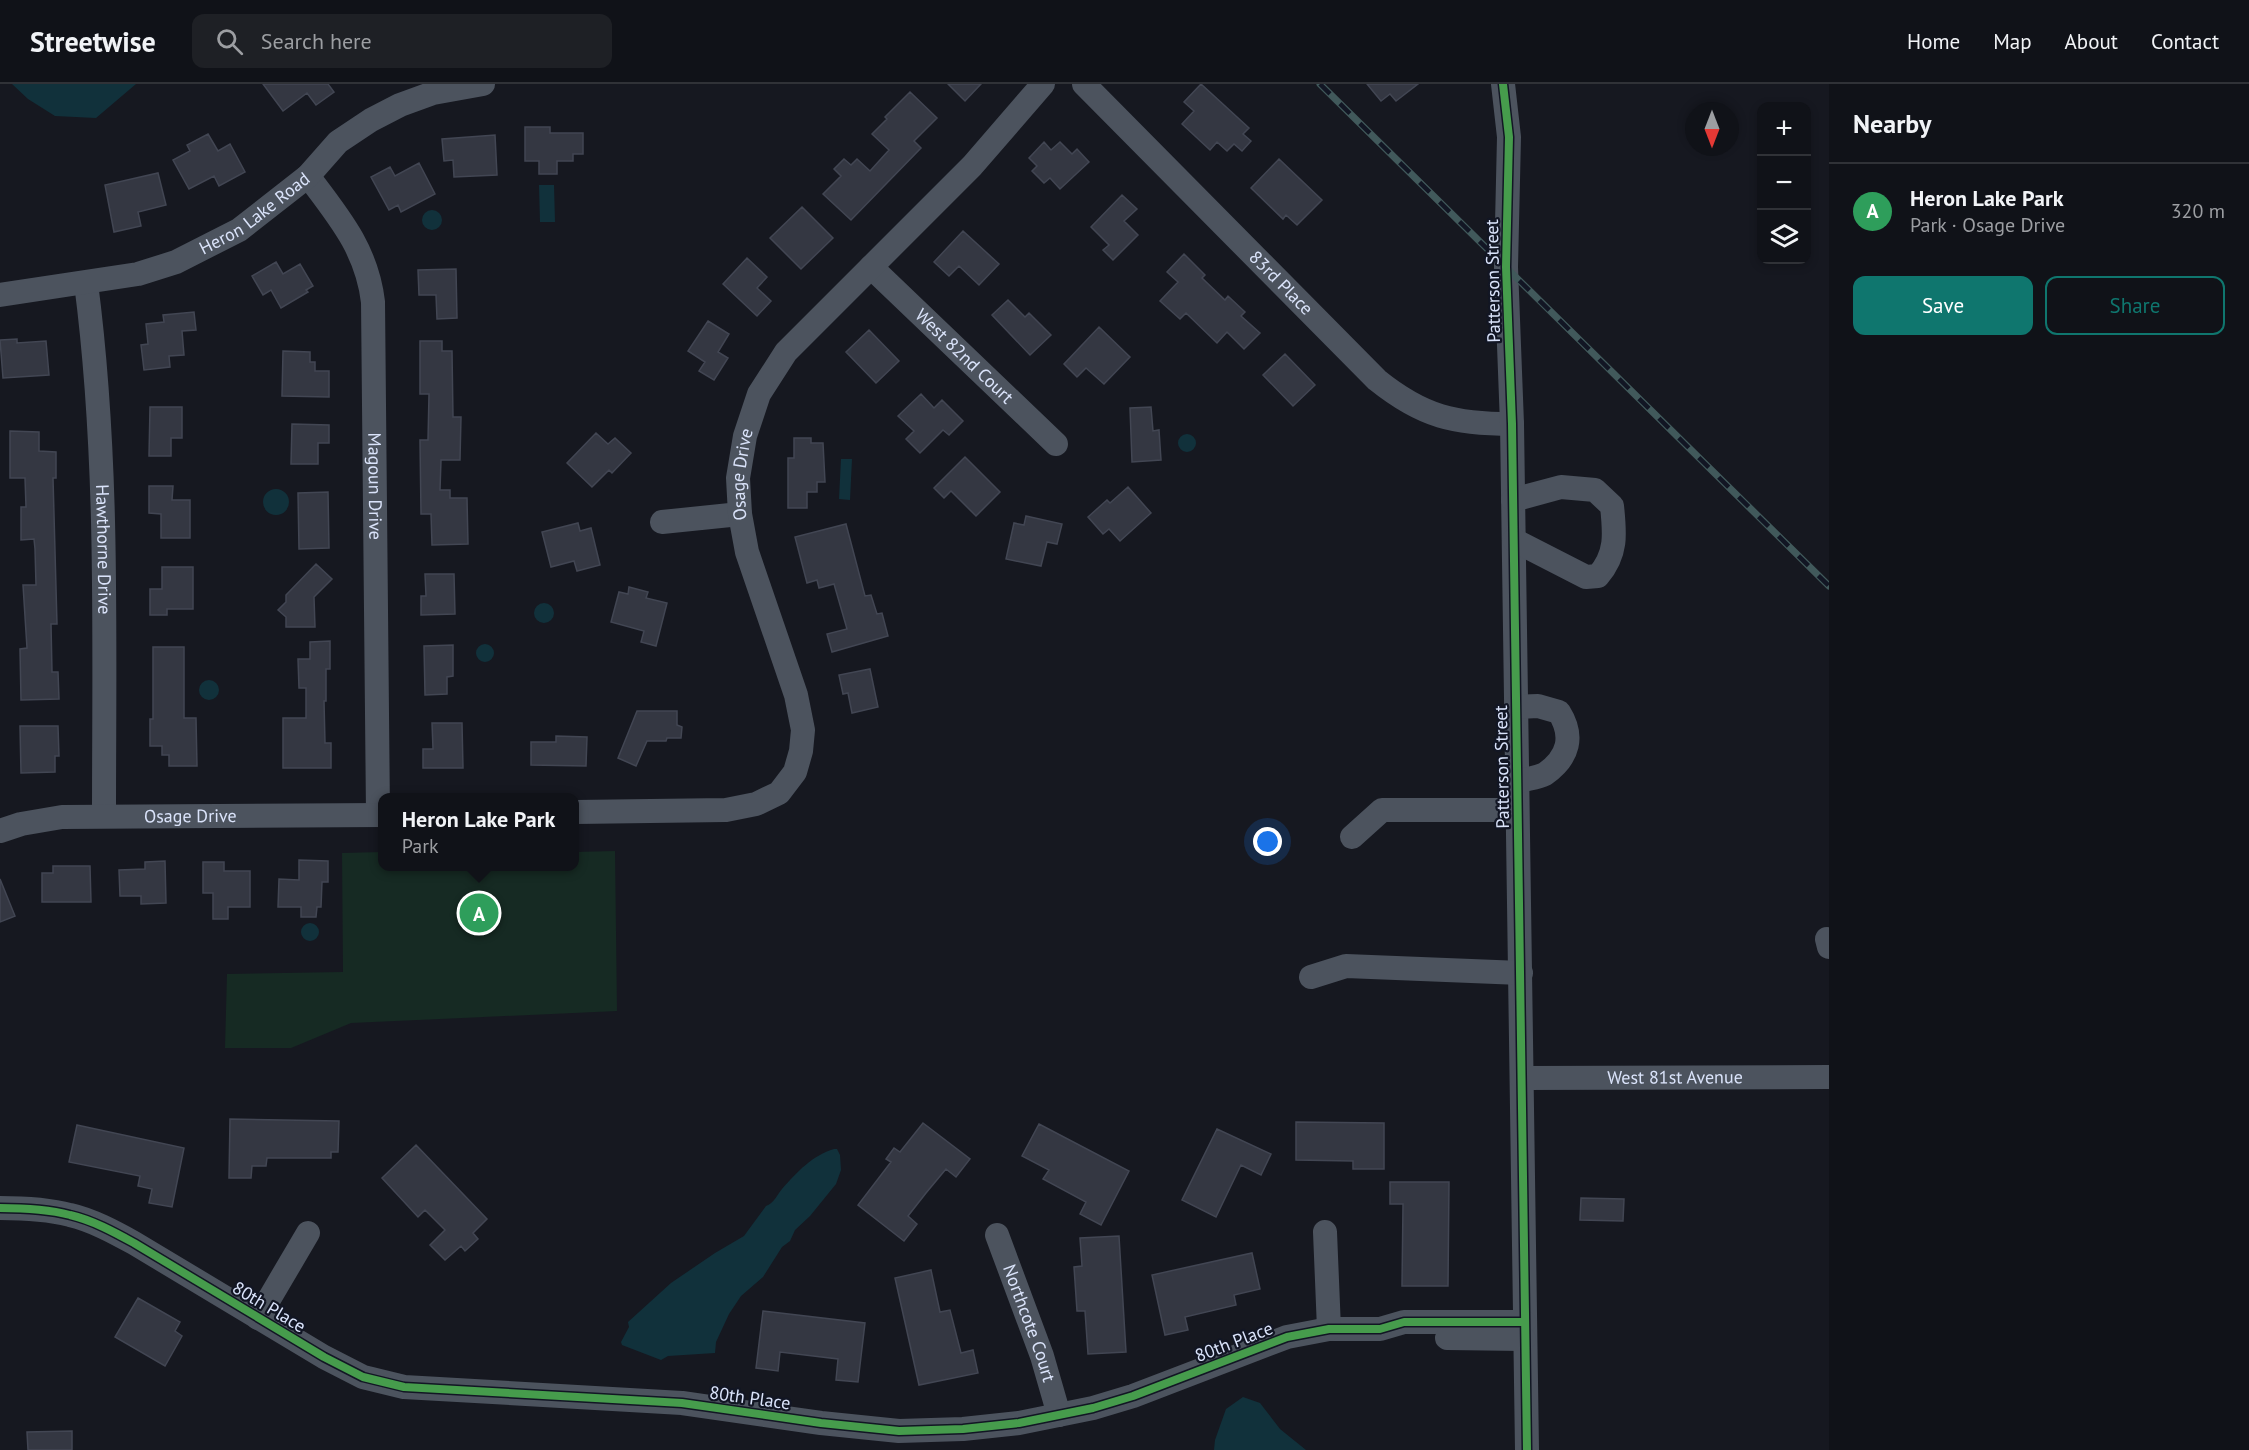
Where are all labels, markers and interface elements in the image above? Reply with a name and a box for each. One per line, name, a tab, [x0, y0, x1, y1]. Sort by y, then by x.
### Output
search box	[192, 14, 612, 68]
text: Streetwise	[30, 23, 156, 60]
icon: search	[213, 25, 246, 58]
text: Search here	[261, 27, 372, 55]
text: Home	[1907, 28, 1960, 55]
text: Map	[1993, 28, 2032, 55]
text: About	[2065, 28, 2118, 55]
text: Contact	[2151, 28, 2219, 55]
north arrow	[1685, 102, 1739, 156]
map controls	[1757, 102, 1811, 264]
button: +	[1757, 102, 1811, 156]
text: Nearby	[1853, 107, 1931, 140]
button: −	[1757, 156, 1811, 210]
street label: Heron Lake Road	[195, 167, 314, 259]
text: Heron Lake Park	[1910, 184, 2063, 212]
text: A	[1866, 198, 1879, 224]
text: 320 m	[2171, 198, 2225, 224]
button: layers	[1757, 210, 1811, 264]
text: Park · Osage Drive	[1910, 212, 2065, 238]
street label: Patterson Street	[1480, 219, 1505, 343]
street label: 83rd Place	[1245, 246, 1318, 320]
button: Save	[1853, 276, 2033, 335]
button: Share	[2045, 276, 2225, 335]
street label: West 82nd Court	[911, 303, 1019, 408]
street label: Osage Drive	[726, 425, 758, 522]
street label: Magoun Drive	[363, 432, 387, 540]
street label: Hawthorne Drive	[91, 484, 116, 614]
street label: Patterson Street	[1489, 705, 1514, 829]
popup	[378, 793, 579, 871]
street label: Osage Drive	[144, 804, 237, 827]
text: Heron Lake Park	[402, 805, 555, 833]
your location	[1253, 827, 1282, 856]
text: Park	[402, 833, 439, 859]
pin: A	[460, 890, 498, 936]
street label: West 81st Avenue	[1607, 1065, 1743, 1089]
street label: Northcote Court	[998, 1261, 1061, 1385]
street label: 80th Place	[228, 1276, 310, 1337]
street label: 80th Place	[1192, 1316, 1276, 1367]
street label: 80th Place	[708, 1380, 792, 1415]

